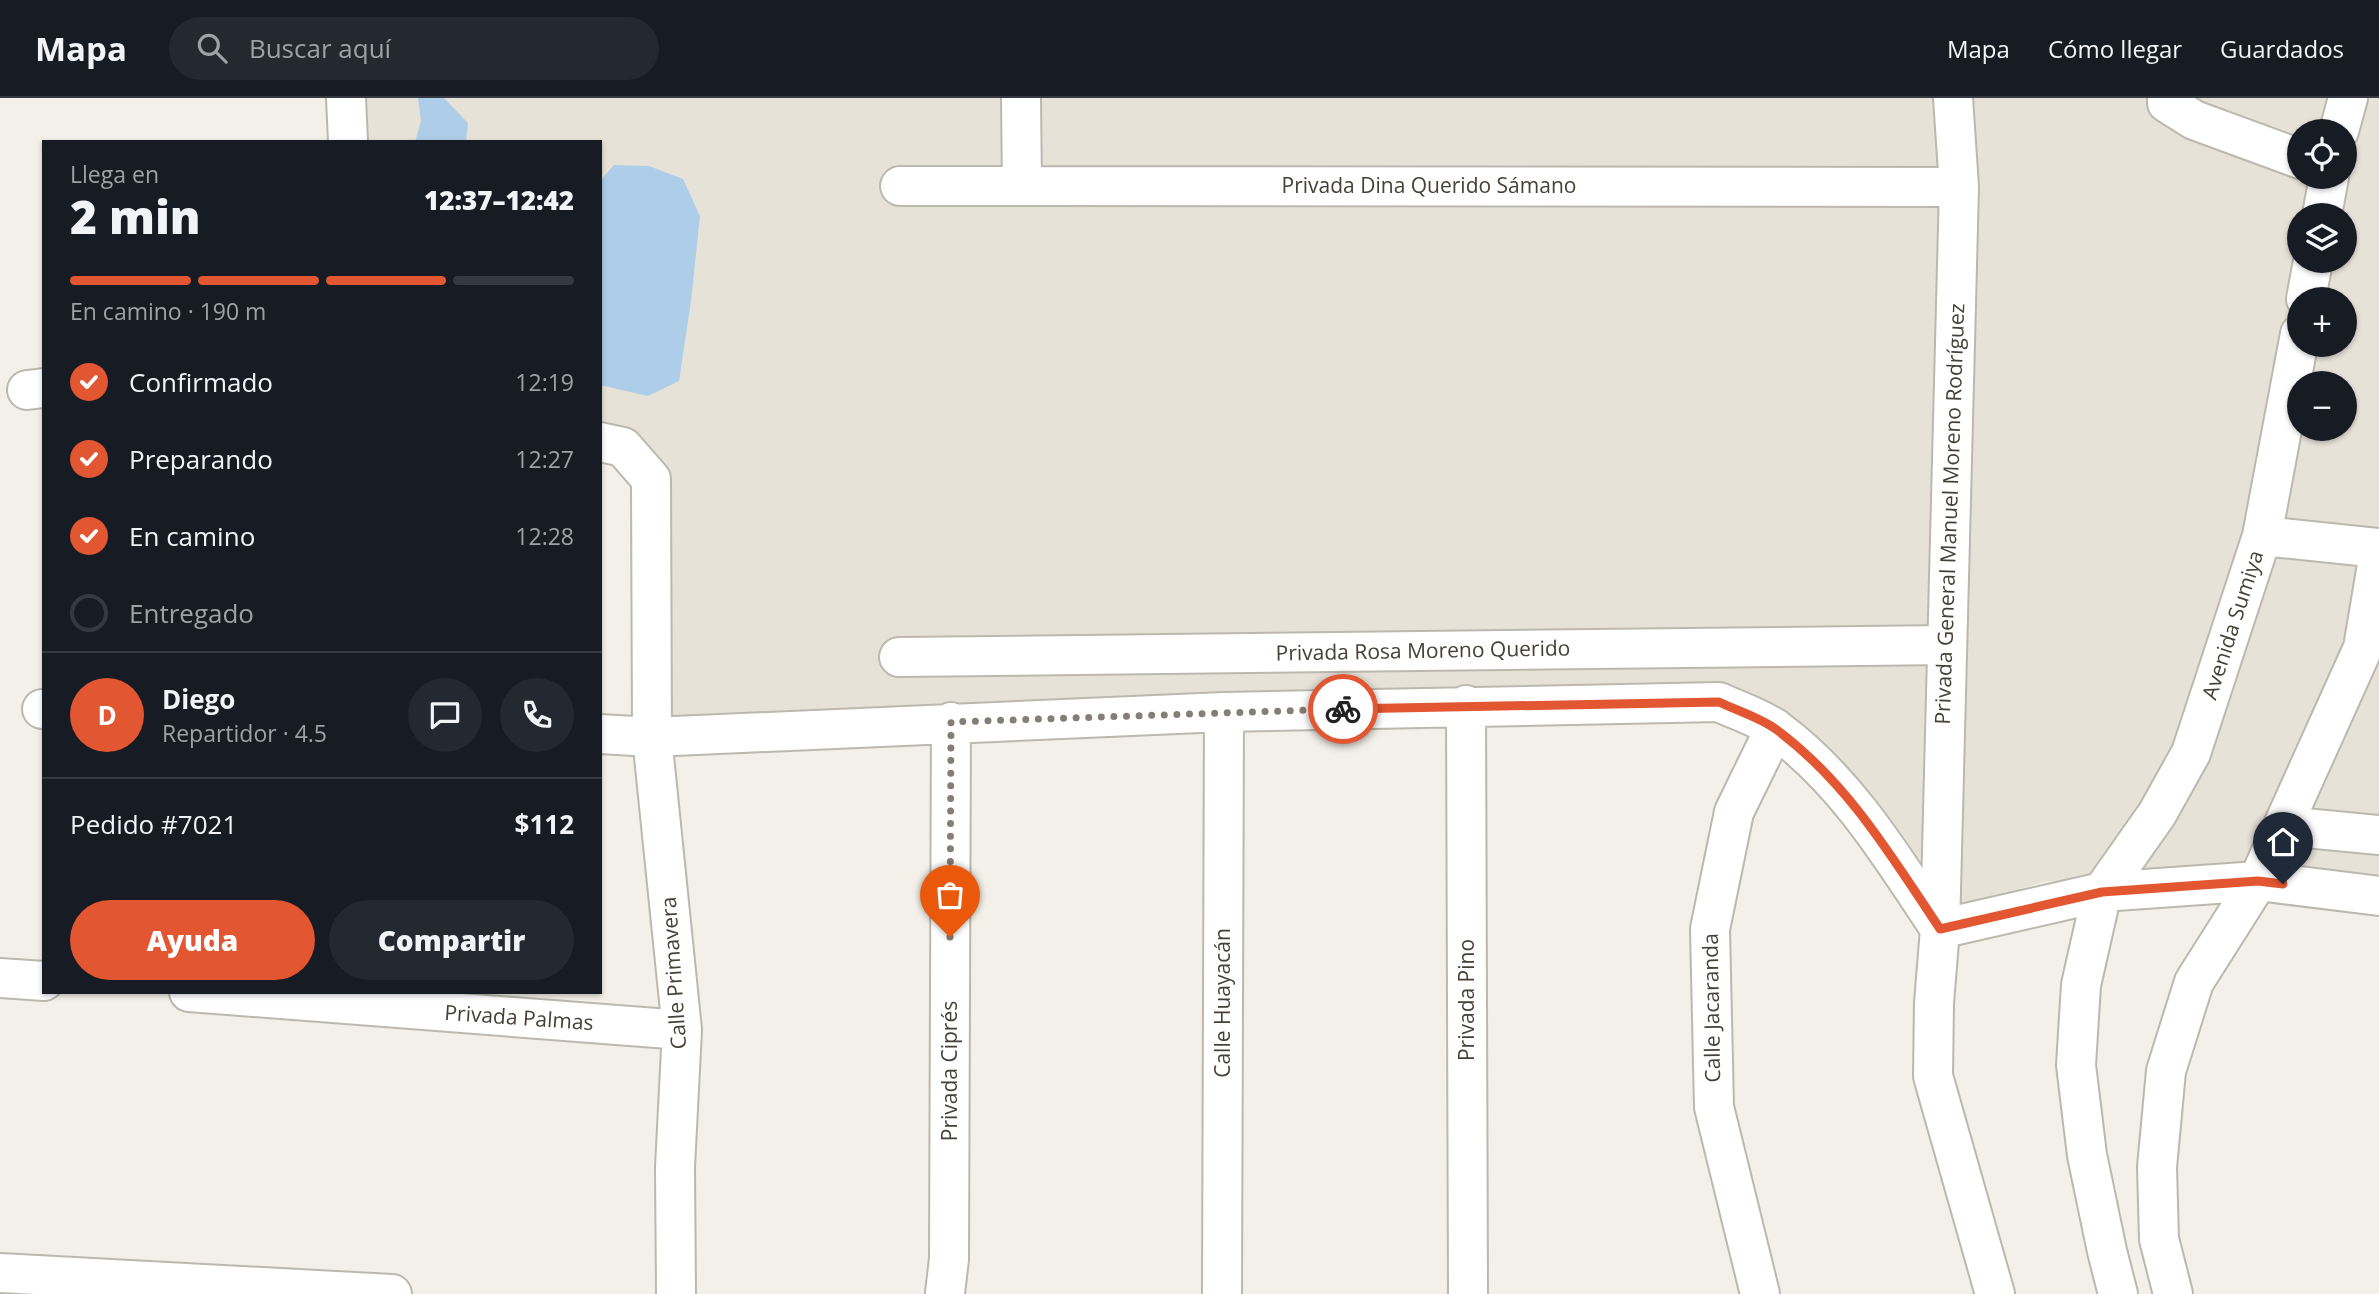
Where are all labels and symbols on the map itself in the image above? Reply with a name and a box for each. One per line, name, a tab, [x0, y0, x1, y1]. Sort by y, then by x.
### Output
street label: Privada Dina Querido Sámano	[1282, 171, 1576, 199]
street label: Privada General Manuel Moreno Rodríguez	[1928, 303, 1970, 725]
street label: Avenida Sumiya	[2195, 547, 2269, 703]
street label: Privada Rosa Moreno Querido	[1275, 633, 1571, 667]
courier	[1308, 674, 1378, 744]
pin	[2253, 812, 2313, 884]
pin	[920, 865, 980, 937]
street label: Calle Primavera	[654, 896, 692, 1050]
street label: Calle Huayacán	[1208, 928, 1236, 1078]
street label: Calle Jacaranda	[1696, 933, 1726, 1083]
street label: Privada Pino	[1452, 939, 1480, 1061]
street label: Privada Palmas	[444, 998, 595, 1036]
street label: Privada Ciprés	[935, 1001, 963, 1141]

